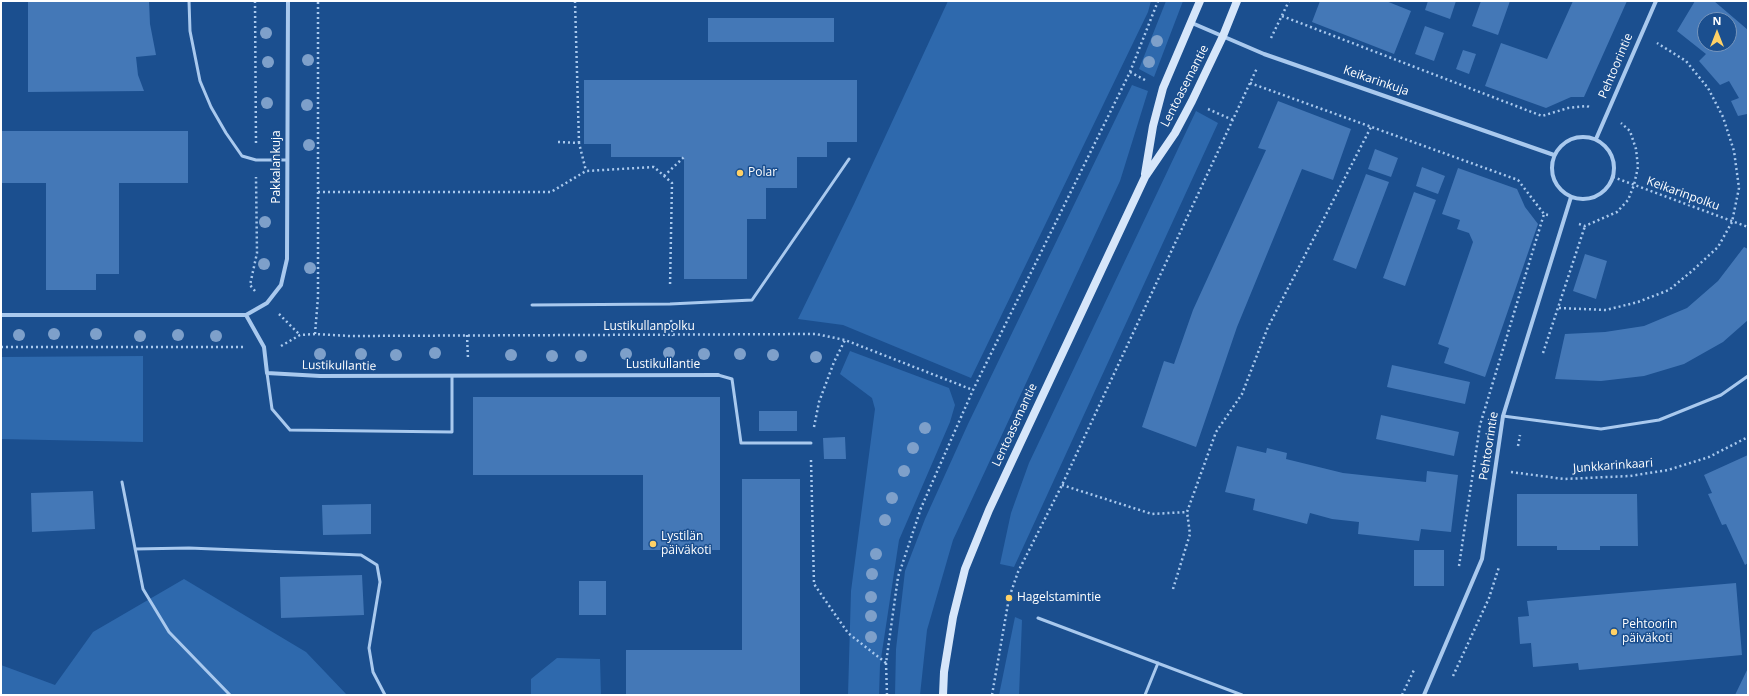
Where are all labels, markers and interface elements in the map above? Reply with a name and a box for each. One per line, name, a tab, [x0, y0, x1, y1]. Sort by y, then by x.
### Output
north arrow	[1697, 12, 1737, 52]
text: N	[1713, 13, 1721, 28]
street label: Pehtoorintie	[1596, 31, 1636, 101]
street label: Lentoasemantie	[1158, 43, 1212, 129]
street label: Keikarinkuja	[1341, 63, 1411, 99]
street label: Pakkalankuja	[270, 130, 284, 204]
place label: Polar	[748, 166, 777, 180]
marker: Polar	[735, 168, 745, 178]
street label: Keikarinpolku	[1645, 174, 1721, 214]
street label: Lustikullanpolku	[603, 320, 695, 334]
street label: Lustikullantie	[302, 358, 376, 374]
street label: Lustikullantie	[626, 358, 700, 372]
street label: Lentoasemantie	[989, 381, 1041, 469]
street label: Pehtoorintie	[1476, 411, 1502, 481]
street label: Junkkarinkaari	[1573, 456, 1653, 476]
place label: Lystilän päiväkoti	[661, 530, 712, 558]
marker: Lystilän päiväkoti	[648, 539, 658, 549]
place label: Hagelstamintie	[1017, 591, 1101, 605]
marker: Hagelstamintie	[1004, 593, 1014, 603]
place label: Pehtoorin päiväkoti	[1622, 618, 1677, 646]
marker: Pehtoorin päiväkoti	[1609, 627, 1619, 637]

